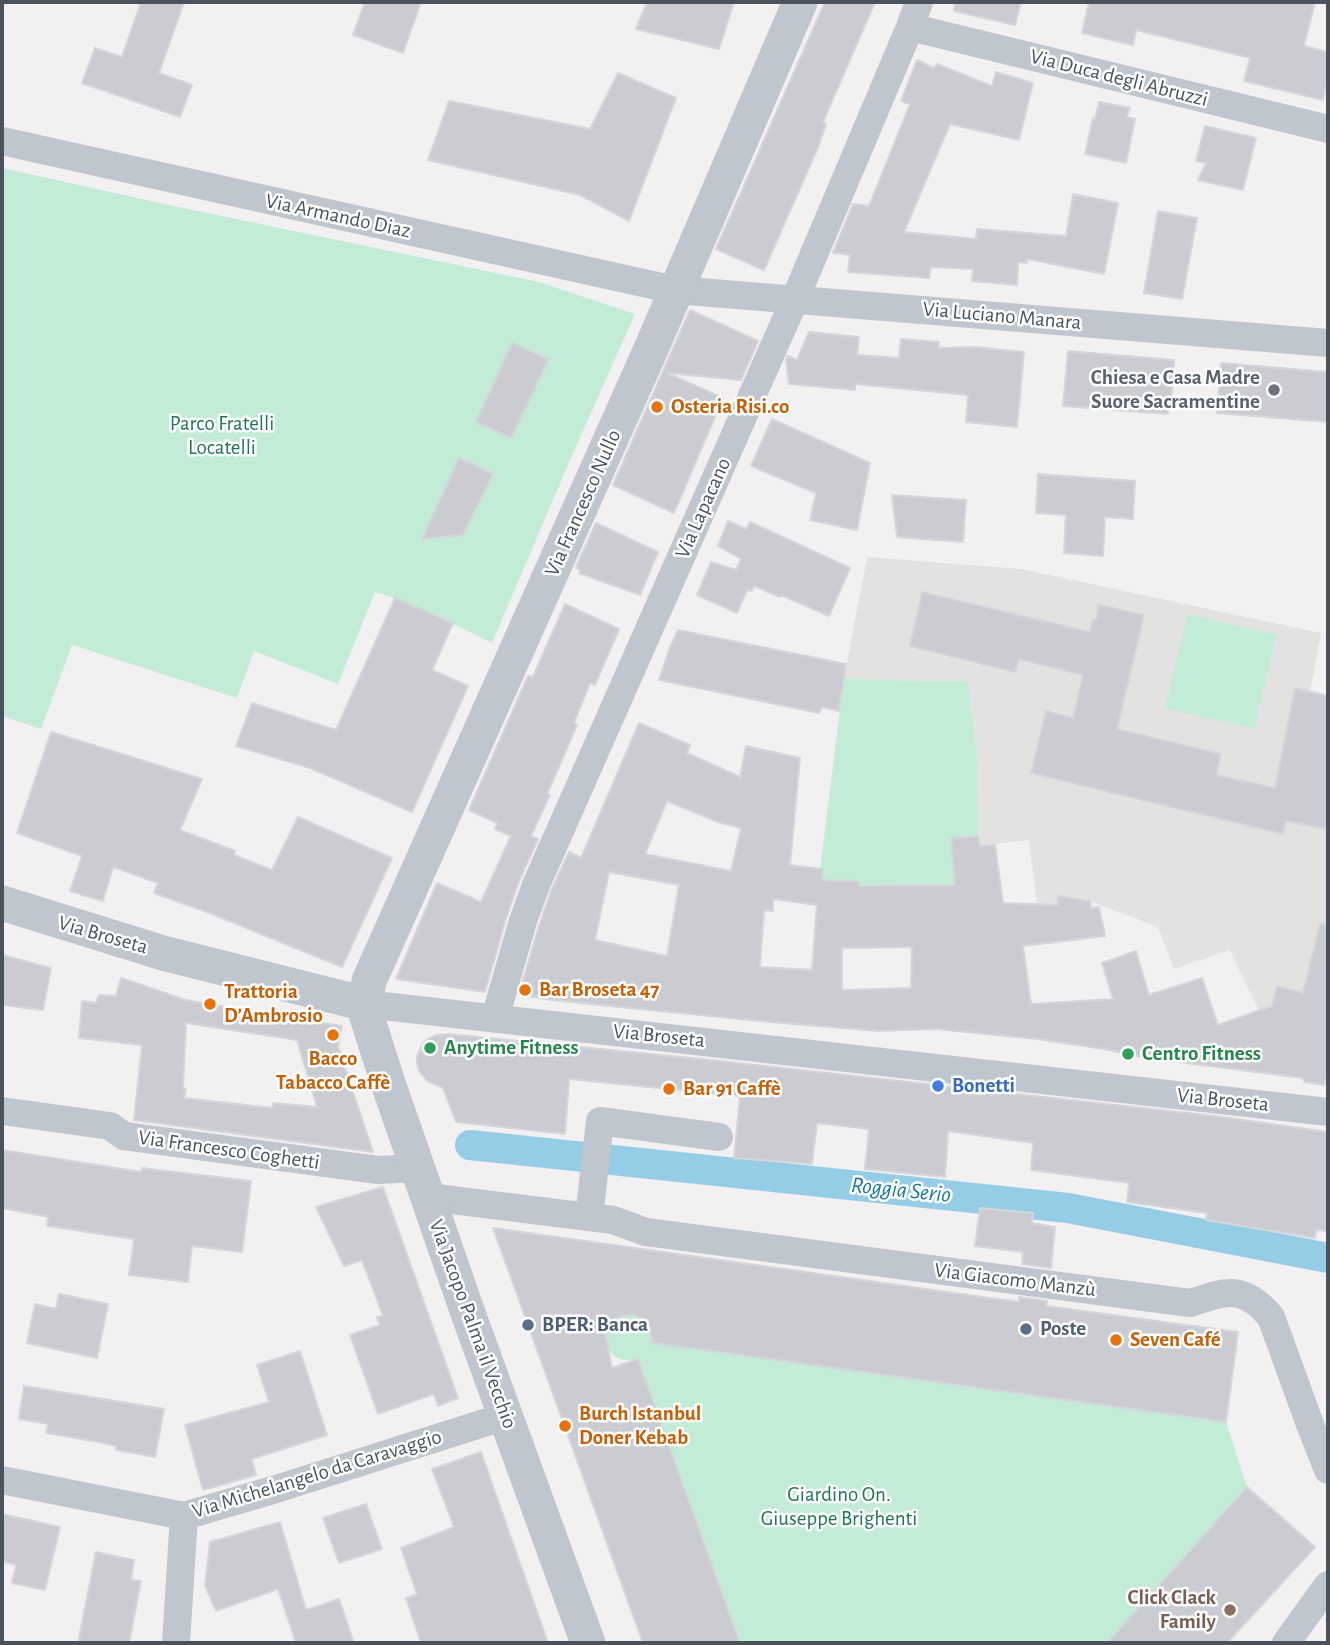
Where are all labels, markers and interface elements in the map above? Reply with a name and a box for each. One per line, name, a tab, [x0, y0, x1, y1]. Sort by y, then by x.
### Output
street label: Via Duca degli Abruzzi	[1028, 44, 1210, 112]
street label: Via Armando Diaz	[263, 188, 413, 244]
street label: Via Luciano Manara	[922, 297, 1082, 335]
place label: Chiesa e Casa Madre Suore Sacramentine	[1091, 365, 1260, 415]
marker: Chiesa e Casa Madre Suore Sacramentine	[1266, 382, 1282, 398]
place label: Osteria Risi.co	[671, 394, 789, 420]
marker: Osteria Risi.co	[649, 399, 665, 415]
park label: Parco Fratelli Locatelli	[170, 411, 274, 461]
street label: Via Francesco Nullo	[539, 426, 627, 580]
street label: Via Lapacano	[670, 454, 736, 562]
street label: Via Broseta	[55, 910, 151, 960]
place label: Bar Broseta 47	[539, 977, 659, 1003]
place label: Trattoria D’Ambrosio	[224, 979, 323, 1029]
marker: Bar Broseta 47	[517, 982, 533, 998]
marker: Trattoria D’Ambrosio	[202, 996, 218, 1012]
street label: Via Broseta	[612, 1019, 706, 1053]
marker: Bacco Tabacco Caffè	[325, 1027, 341, 1043]
place label: Anytime Fitness	[444, 1035, 579, 1061]
marker: Anytime Fitness	[422, 1040, 438, 1056]
place label: Centro Fitness	[1142, 1041, 1261, 1067]
place label: Bacco Tabacco Caffè	[276, 1046, 390, 1096]
marker: Centro Fitness	[1120, 1046, 1136, 1062]
place label: Bonetti	[952, 1073, 1015, 1099]
place label: Bar 91 Caffè	[683, 1076, 781, 1102]
marker: Bonetti	[930, 1078, 946, 1094]
marker: Bar 91 Caffè	[661, 1081, 677, 1097]
street label: Via Broseta	[1176, 1083, 1270, 1117]
street label: Via Francesco Coghetti	[137, 1125, 321, 1175]
water label: Roggia Serio	[850, 1171, 952, 1209]
street label: Via Jacopo Palma il Vecchio	[423, 1216, 523, 1432]
street label: Via Giacomo Manzù	[933, 1258, 1097, 1302]
place label: BPER: Banca	[542, 1312, 648, 1338]
place label: Poste	[1040, 1316, 1086, 1342]
marker: BPER: Banca	[520, 1317, 536, 1333]
marker: Poste	[1018, 1321, 1034, 1337]
place label: Seven Café	[1130, 1327, 1221, 1353]
marker: Seven Café	[1108, 1332, 1124, 1348]
place label: Burch Istanbul Doner Kebab	[579, 1401, 701, 1451]
marker: Burch Istanbul Doner Kebab	[557, 1418, 573, 1434]
street label: Via Michelangelo da Caravaggio	[189, 1424, 445, 1524]
park label: Giardino On. Giuseppe Brighenti	[761, 1482, 917, 1532]
place label: Click Clack Family	[1128, 1585, 1216, 1635]
marker: Click Clack Family	[1222, 1602, 1238, 1618]

